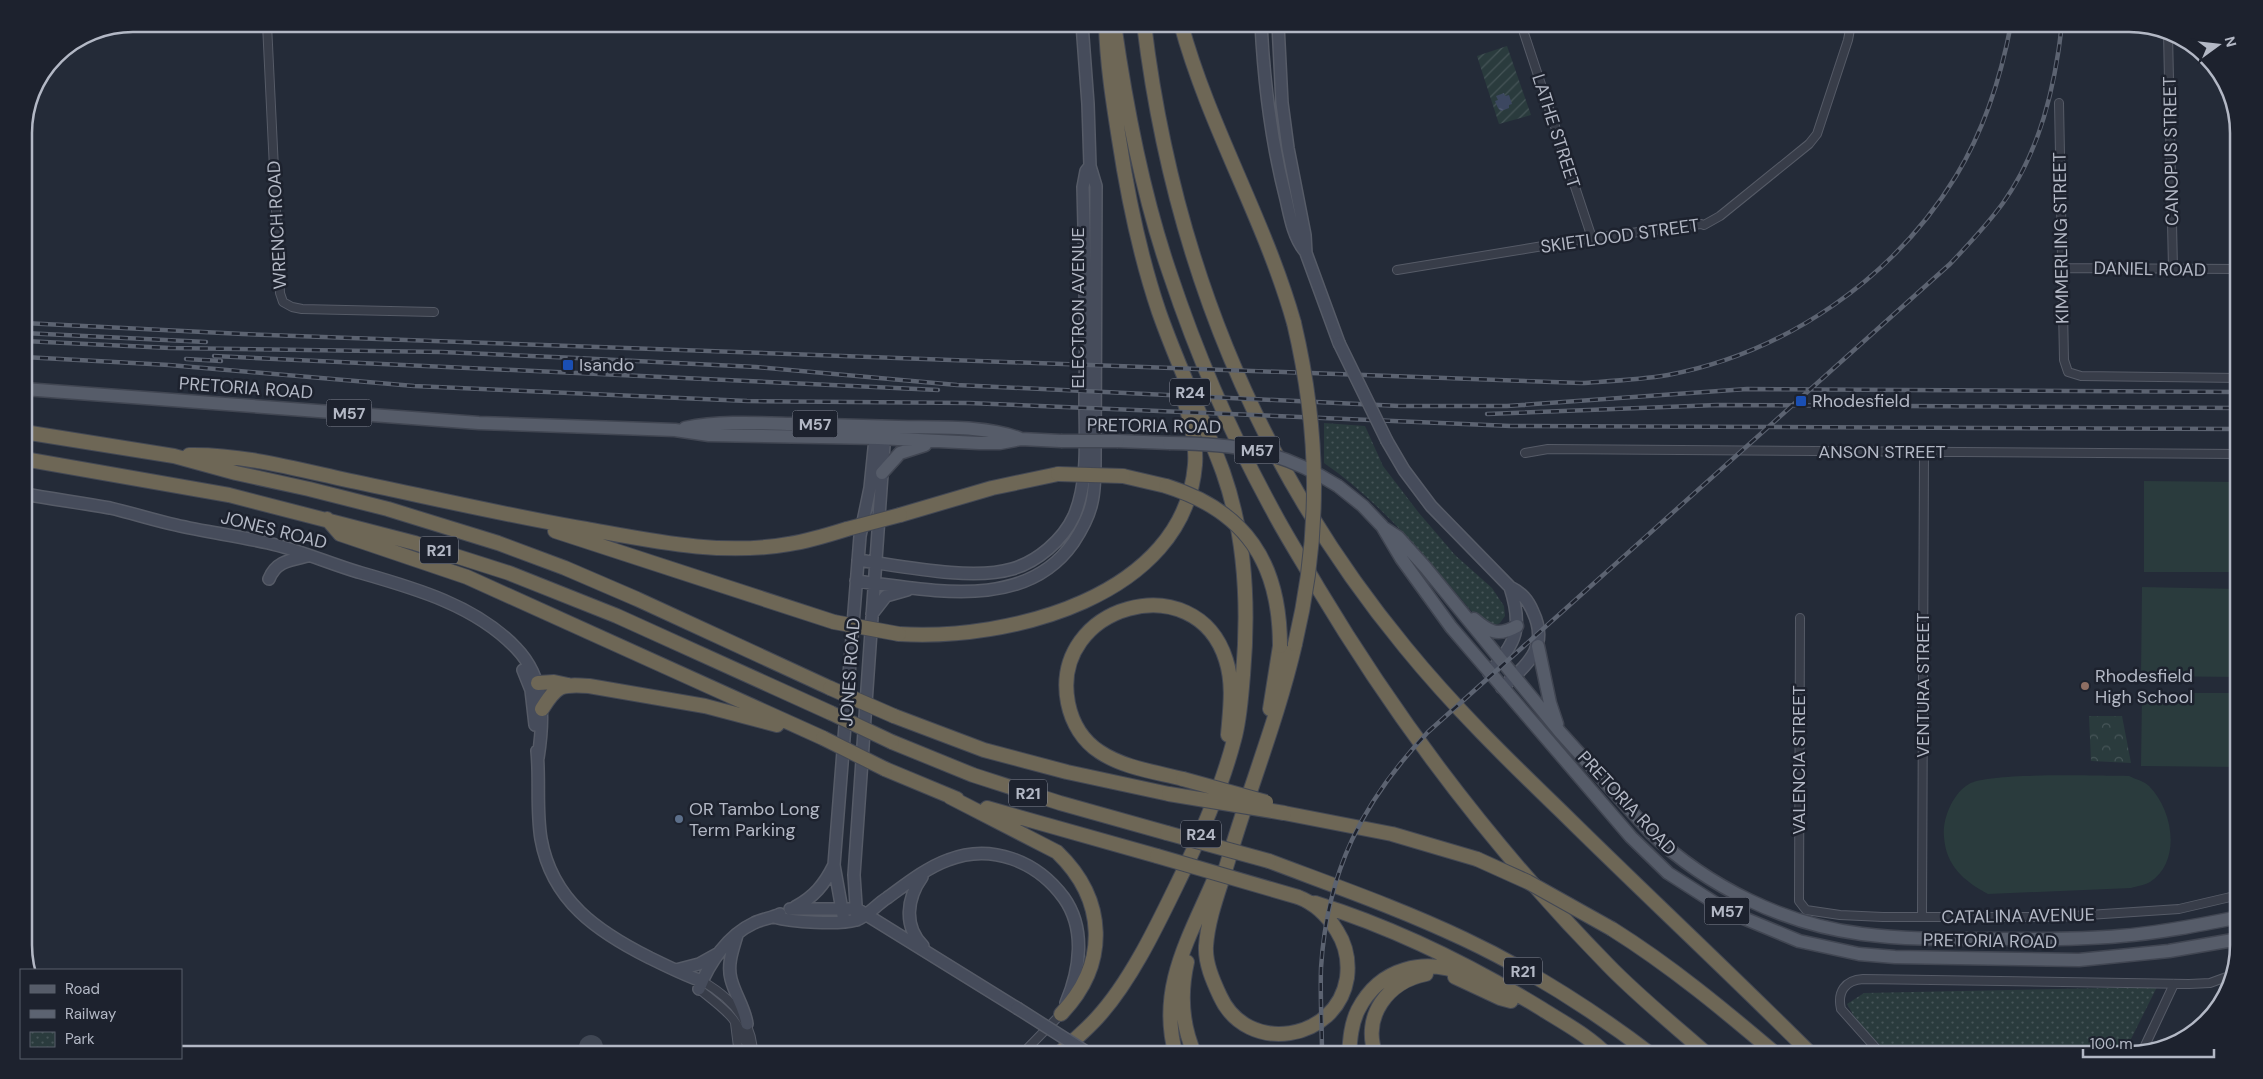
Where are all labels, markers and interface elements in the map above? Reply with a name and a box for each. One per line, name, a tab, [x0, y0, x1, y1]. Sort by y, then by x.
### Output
north arrow	[2193, 20, 2243, 70]
text: N	[2221, 34, 2241, 49]
street label: LATHE STREET	[1526, 71, 1586, 191]
street label: CANOPUS STREET	[2158, 76, 2184, 226]
street label: KIMMERLING STREET	[2048, 152, 2074, 324]
street label: WRENCH ROAD	[262, 160, 292, 290]
street label: SKIETLOOD STREET	[1539, 213, 1701, 259]
street label: ELECTRON AVENUE	[1066, 227, 1090, 389]
street label: DANIEL ROAD	[2094, 256, 2206, 282]
place label: Isando	[579, 353, 634, 377]
marker: Isando	[561, 358, 575, 372]
street label: PRETORIA ROAD	[178, 371, 314, 405]
road number: R24	[1170, 378, 1210, 406]
place label: Rhodesfield	[1812, 389, 1910, 413]
marker: Rhodesfield	[1794, 394, 1808, 408]
road number: M57	[326, 399, 372, 426]
road number: M57	[792, 410, 838, 438]
street label: PRETORIA ROAD	[1087, 413, 1221, 439]
road number: M57	[1234, 436, 1280, 464]
street label: ANSON STREET	[1818, 440, 1946, 464]
street label: JONES ROAD	[218, 505, 330, 555]
road number: R21	[420, 536, 458, 564]
street label: VENTURA STREET	[1911, 612, 1935, 758]
street label: JONES ROAD	[834, 617, 866, 727]
place label: Rhodesfield High School	[2095, 664, 2193, 709]
marker: Rhodesfield High School	[2079, 680, 2091, 692]
street label: VALENCIA STREET	[1787, 685, 1811, 835]
street label: PRETORIA ROAD	[1572, 746, 1682, 860]
road number: R21	[1009, 780, 1047, 806]
place label: OR Tambo Long Term Parking	[689, 797, 820, 842]
marker: OR Tambo Long Term Parking	[673, 813, 685, 825]
road number: R24	[1181, 821, 1221, 848]
road number: M57	[1704, 898, 1750, 924]
street label: CATALINA AVENUE	[1941, 903, 2095, 929]
street label: PRETORIA ROAD	[1923, 928, 2057, 954]
road number: R21	[1504, 958, 1542, 984]
legend	[20, 969, 182, 1059]
text: Road	[65, 979, 100, 999]
text: Railway	[65, 1004, 117, 1024]
scale bar	[2083, 1026, 2214, 1058]
text: Park	[65, 1029, 95, 1049]
text: 100 m	[2090, 1034, 2133, 1054]

